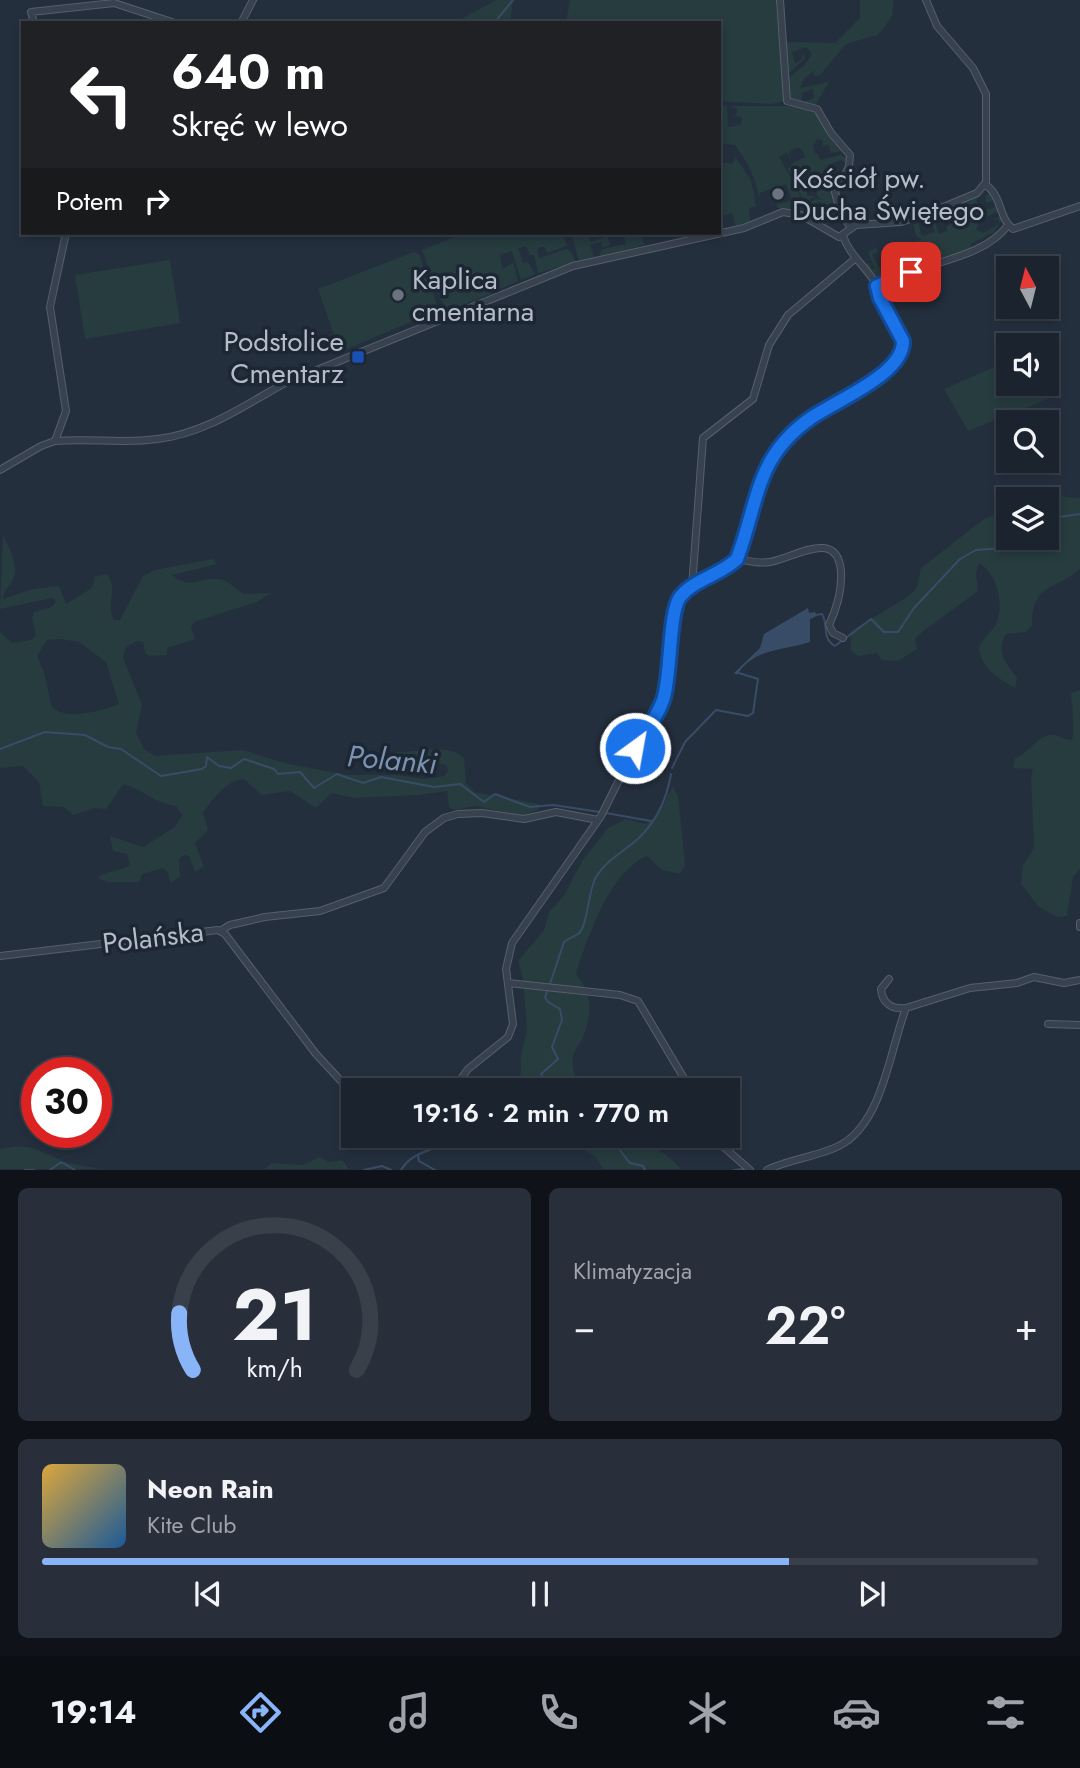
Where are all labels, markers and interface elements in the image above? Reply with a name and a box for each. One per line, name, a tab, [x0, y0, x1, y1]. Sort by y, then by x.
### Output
text: 640 m	[171, 37, 325, 107]
icon: left	[56, 49, 147, 140]
text: Skręć w lewo	[171, 102, 348, 148]
place label: Kościół pw. Ducha Świętego	[792, 158, 984, 231]
text: Potem	[56, 182, 124, 220]
icon: right	[138, 182, 176, 220]
marker: Kościół pw. Ducha Świętego	[770, 186, 786, 202]
pin	[881, 242, 941, 302]
icon: arrive	[892, 253, 930, 291]
north arrow	[996, 256, 1059, 318]
map controls	[996, 256, 1059, 550]
place label: Kaplica cmentarna	[412, 259, 534, 332]
marker: Kaplica cmentarna	[390, 287, 406, 303]
place label: Podstolice Cmentarz	[223, 321, 344, 394]
button: sound	[996, 333, 1059, 396]
marker: Podstolice Cmentarz	[350, 349, 366, 365]
button: search	[996, 410, 1059, 473]
button: layers	[996, 487, 1059, 550]
position arrow	[598, 711, 672, 785]
water label: Polanki	[345, 734, 439, 785]
street label: Polańska	[100, 911, 206, 964]
speed limit sign: 30	[21, 1057, 112, 1148]
text: 19:16 · 2 min · 770 m	[412, 1094, 669, 1132]
text: Klimatyzacja	[573, 1254, 692, 1288]
text: 21	[232, 1263, 317, 1368]
text: 22°	[765, 1288, 845, 1364]
text: −	[573, 1299, 595, 1354]
text: +	[1015, 1299, 1038, 1354]
text: km/h	[246, 1350, 303, 1386]
text: Neon Rain	[147, 1470, 274, 1508]
text: Kite Club	[147, 1508, 236, 1542]
icon: previous	[189, 1575, 227, 1613]
icon: pause	[521, 1575, 559, 1613]
icon: next	[853, 1575, 891, 1613]
icon: directions	[236, 1688, 285, 1737]
icon: music	[385, 1688, 434, 1737]
icon: phone	[534, 1688, 583, 1737]
icon: climate	[683, 1688, 732, 1737]
icon: car	[832, 1688, 881, 1737]
icon: filters	[981, 1688, 1030, 1737]
text: 19:14	[50, 1689, 137, 1735]

